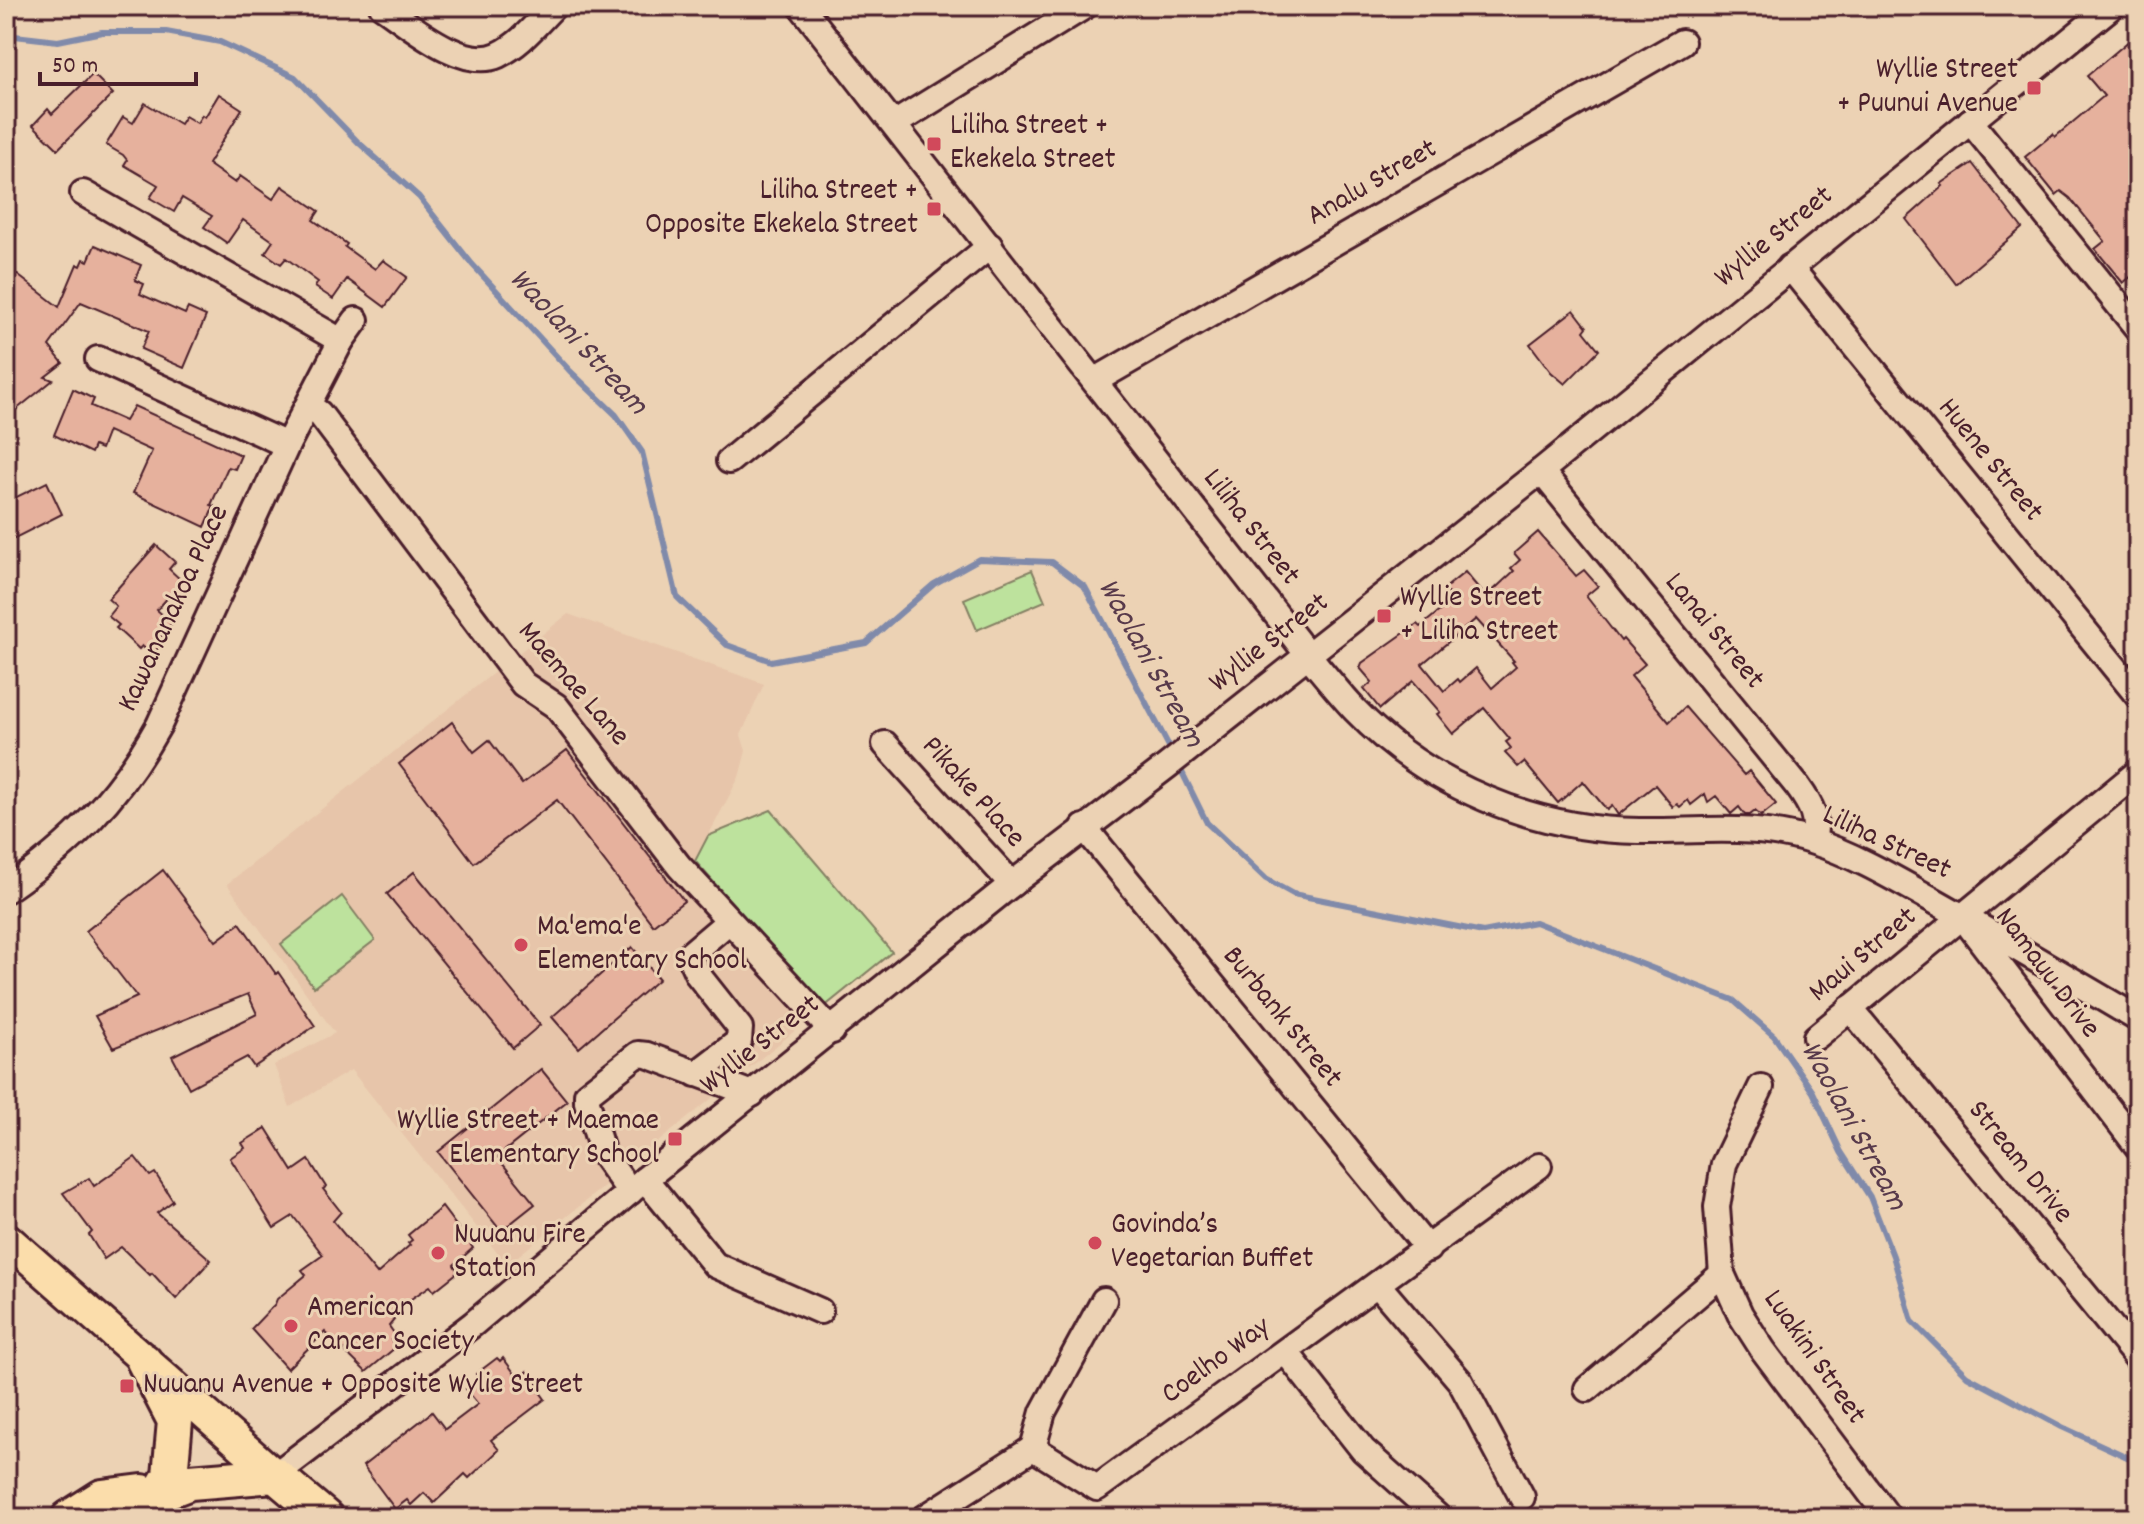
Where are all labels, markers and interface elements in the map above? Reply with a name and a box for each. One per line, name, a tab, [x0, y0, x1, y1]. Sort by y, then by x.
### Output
scale bar	[40, 36, 196, 86]
text: 50 m	[52, 50, 98, 84]
place label: Wyllie Street + Puunui Avenue	[1837, 50, 2018, 127]
marker: Wyllie Street + Puunui Avenue	[2025, 79, 2043, 97]
place label: Liliha Street + Ekekela Street	[950, 106, 1116, 183]
street label: Analu Street	[1300, 129, 1446, 239]
marker: Liliha Street + Ekekela Street	[925, 135, 943, 153]
place label: Liliha Street + Opposite Ekekela Street	[645, 171, 918, 248]
street label: Wyllie Street	[1706, 177, 1844, 299]
marker: Liliha Street + Opposite Ekekela Street	[925, 200, 943, 218]
water label: Waolani Stream	[496, 259, 658, 428]
street label: Huene Street	[1926, 390, 2052, 532]
street label: Liliha Street	[1191, 460, 1309, 596]
street label: Kawananakoa Place	[108, 498, 242, 720]
street label: Lanai Street	[1652, 564, 1774, 700]
water label: Waolani Stream	[1084, 571, 1215, 758]
place label: Wyllie Street + Liliha Street	[1400, 578, 1558, 655]
street label: Wyllie Street	[1201, 583, 1339, 705]
marker: Wyllie Street + Liliha Street	[1375, 607, 1393, 625]
street label: Maemae Lane	[506, 613, 638, 757]
street label: Pikake Place	[910, 727, 1034, 859]
street label: Liliha Street	[1814, 795, 1958, 893]
street label: Maui Street	[1800, 898, 1928, 1014]
street label: Namauu Drive	[1982, 900, 2110, 1048]
place label: Ma'ema'e Elementary School	[537, 907, 747, 984]
marker: Ma'ema'e Elementary School	[512, 936, 530, 954]
street label: Burbank Street	[1210, 938, 1352, 1098]
street label: Wyllie Street	[692, 985, 830, 1107]
water label: Waolani Stream	[1787, 1034, 1918, 1221]
street label: Stream Drive	[1956, 1092, 2082, 1234]
place label: Wyllie Street + Maemae Elementary School	[397, 1101, 659, 1178]
marker: Wyllie Street + Maemae Elementary School	[666, 1130, 684, 1148]
place label: Govinda’s Vegetarian Buffet	[1111, 1205, 1313, 1282]
place label: Nuuanu Fire Station	[454, 1215, 586, 1292]
marker: Govinda’s Vegetarian Buffet	[1086, 1234, 1104, 1252]
marker: Nuuanu Fire Station	[429, 1244, 447, 1262]
street label: Luakini Street	[1751, 1282, 1875, 1434]
place label: American Cancer Society	[307, 1288, 474, 1365]
street label: Coelho Way	[1153, 1307, 1281, 1416]
marker: American Cancer Society	[282, 1317, 300, 1335]
place label: Nuuanu Avenue + Opposite Wylie Street	[143, 1365, 583, 1408]
marker: Nuuanu Avenue + Opposite Wylie Street	[118, 1377, 136, 1395]

